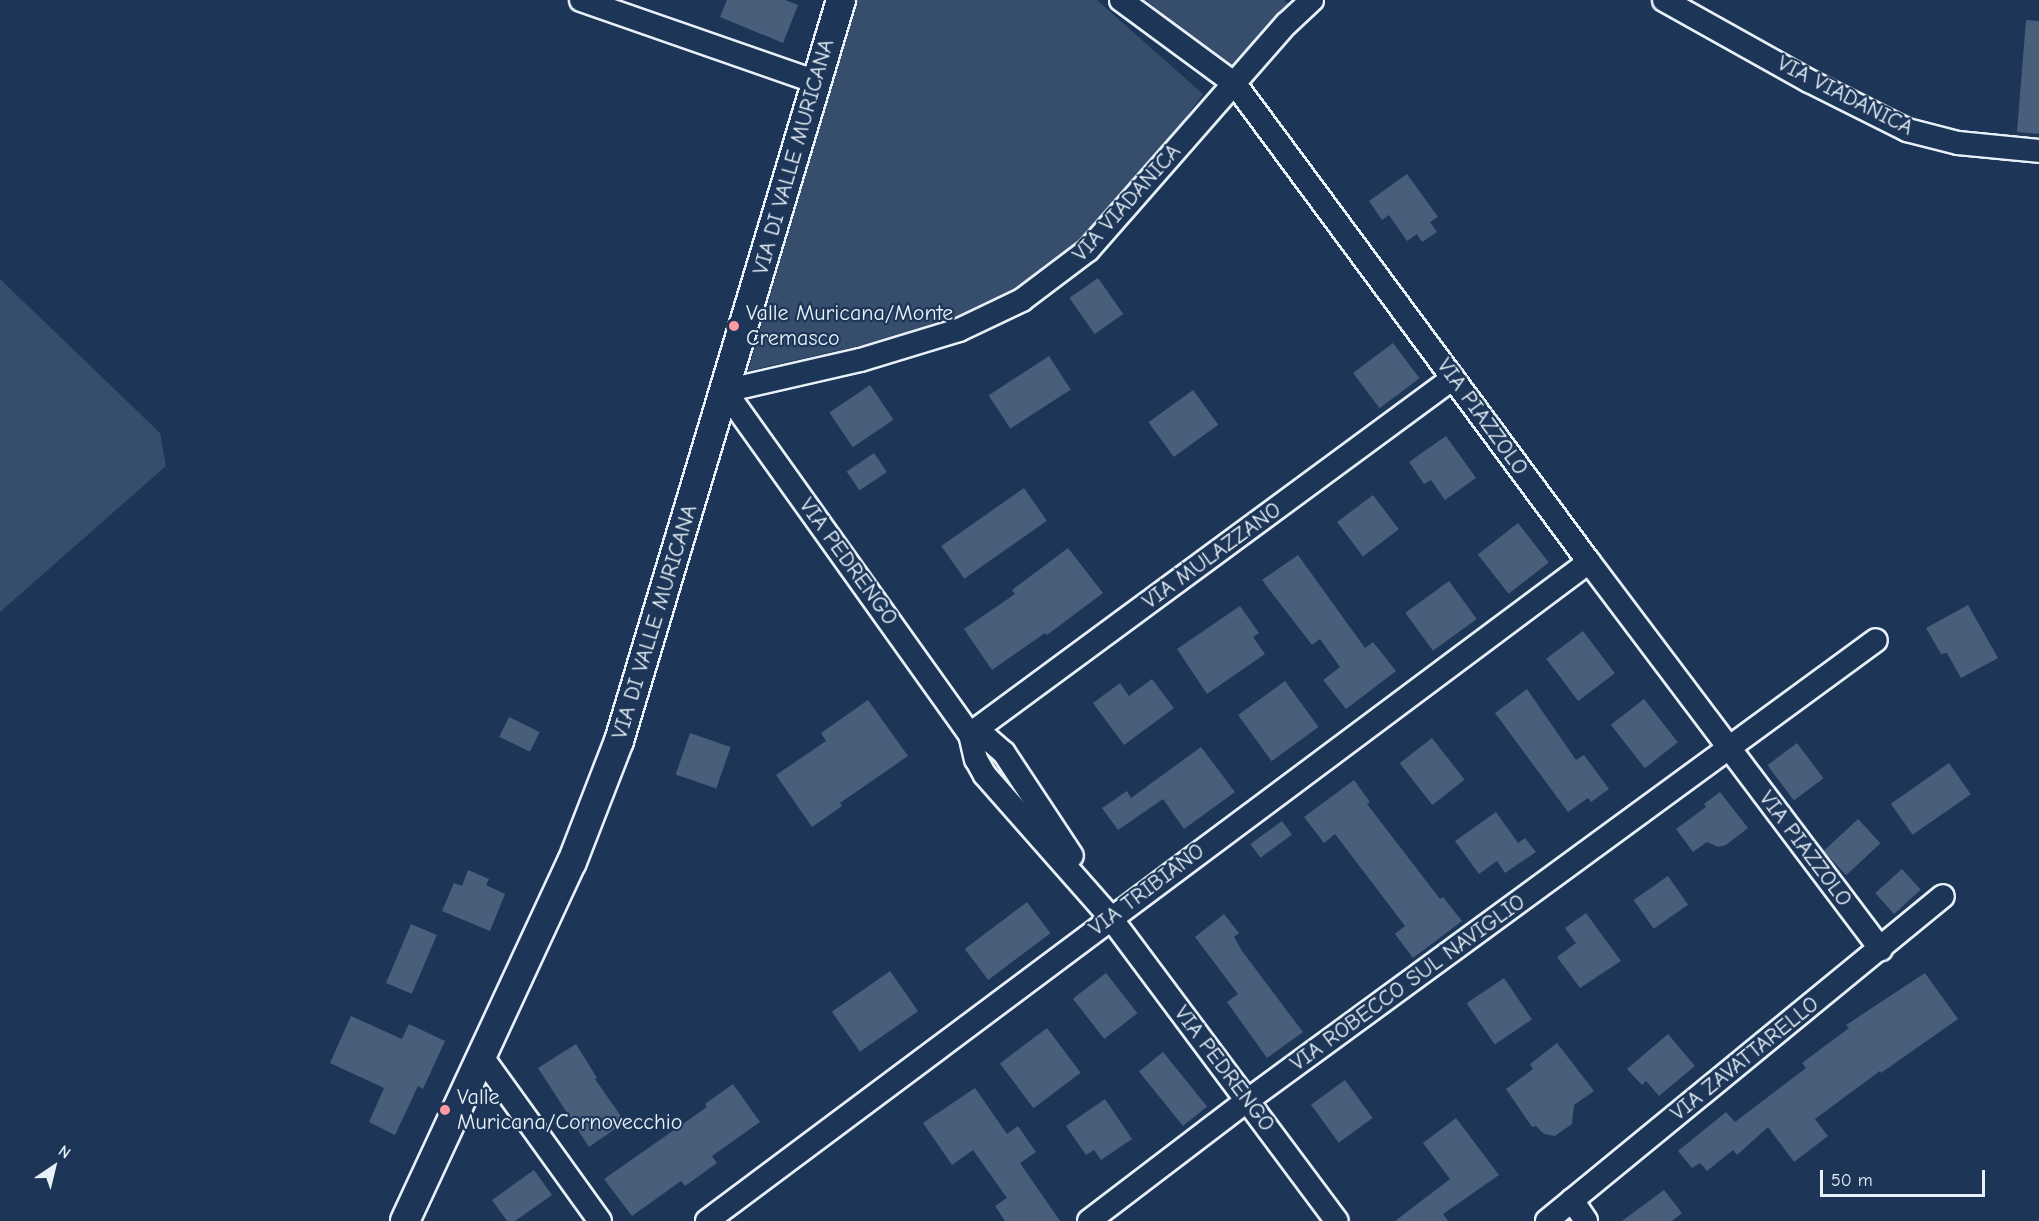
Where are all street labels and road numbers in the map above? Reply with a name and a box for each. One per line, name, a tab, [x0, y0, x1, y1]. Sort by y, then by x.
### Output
street label: VIA DI VALLE MURICANA	[748, 36, 840, 278]
street label: VIA VIADANICA	[1773, 50, 1917, 142]
street label: VIA VIADANICA	[1067, 139, 1187, 267]
street label: VIA PIAZZOLO	[1431, 353, 1533, 481]
street label: VIA PEDRENGO	[793, 493, 903, 631]
street label: VIA MULAZZANO	[1138, 497, 1286, 615]
street label: VIA DI VALLE MURICANA	[607, 502, 703, 742]
street label: VIA PIAZZOLO	[1753, 786, 1857, 912]
street label: VIA TRIBIANO	[1084, 838, 1210, 942]
street label: VIA ROBECCO SUL NAVIGLIO	[1285, 889, 1531, 1077]
street label: VIA ZAVATTARELLO	[1666, 991, 1824, 1127]
street label: VIA PEDRENGO	[1168, 1001, 1280, 1137]

